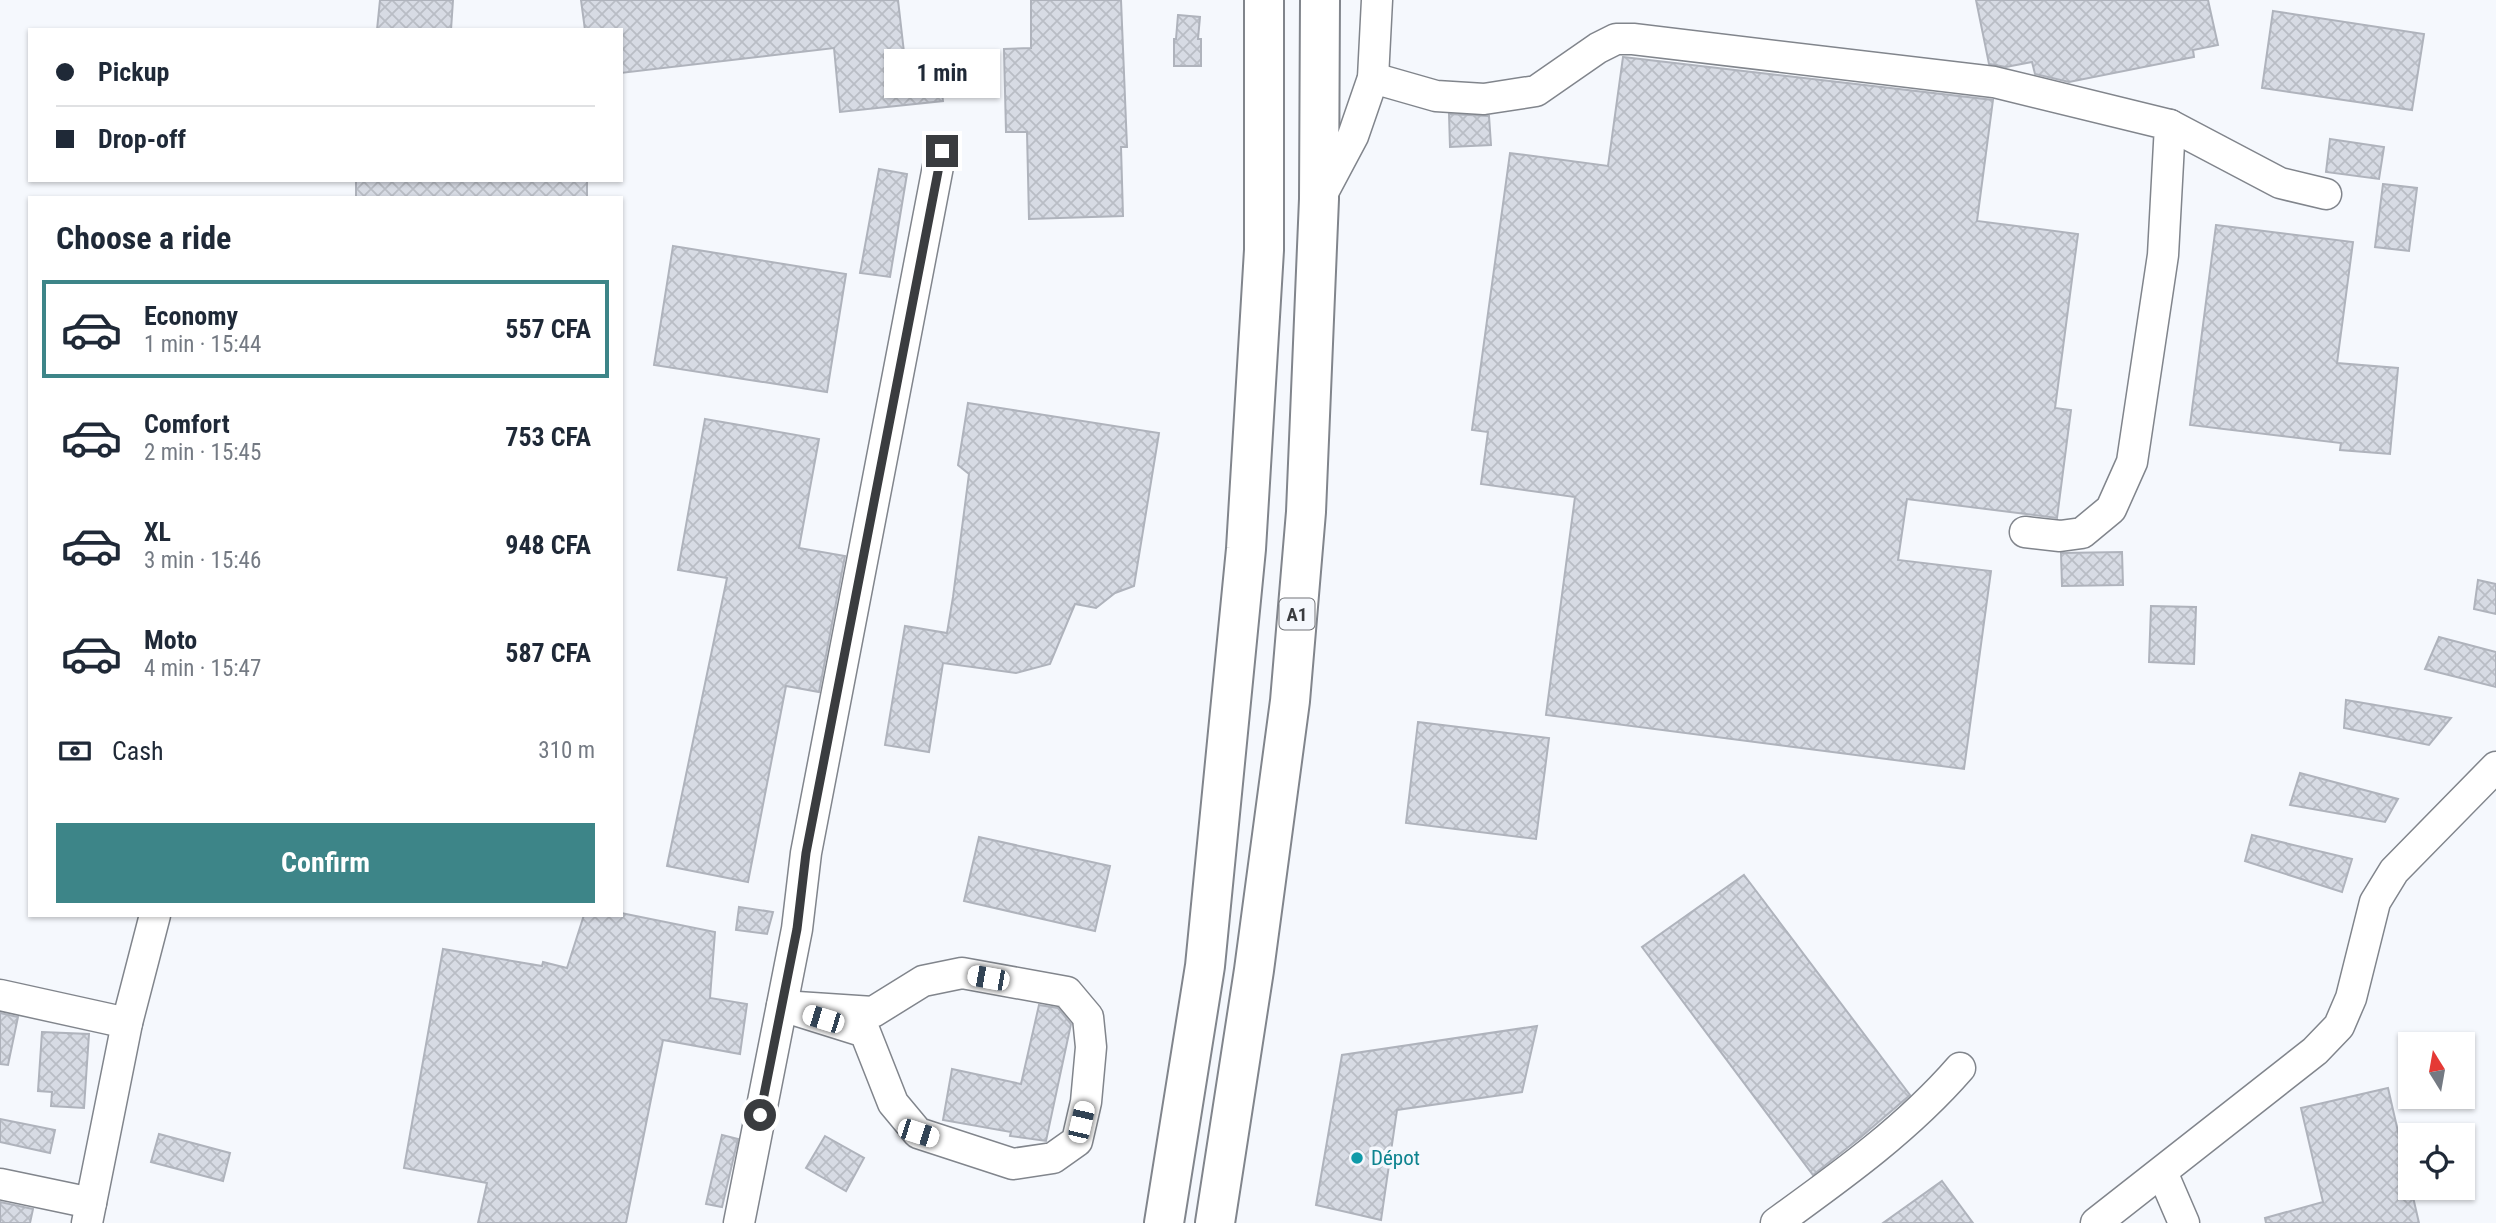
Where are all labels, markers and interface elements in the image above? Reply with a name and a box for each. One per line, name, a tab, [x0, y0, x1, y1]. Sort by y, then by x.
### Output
callout: 1 min	[884, 50, 1000, 99]
text: Pickup	[98, 57, 169, 87]
text: 1 min	[916, 60, 968, 87]
text: Drop-off	[98, 124, 186, 154]
route end	[926, 135, 958, 167]
text: Choose a ride	[56, 219, 231, 257]
icon: car	[60, 298, 123, 361]
text: Economy	[144, 301, 238, 331]
text: 557 CFA	[505, 314, 591, 344]
text: 1 min · 15:44	[144, 331, 261, 358]
icon: car	[60, 406, 123, 469]
text: Comfort	[144, 409, 230, 439]
text: 753 CFA	[505, 422, 591, 452]
text: 2 min · 15:45	[144, 439, 261, 466]
icon: car	[60, 514, 123, 577]
text: XL	[144, 517, 171, 547]
text: 948 CFA	[505, 530, 591, 560]
text: 3 min · 15:46	[144, 547, 261, 574]
road number: A1	[1280, 598, 1314, 629]
icon: car	[60, 622, 123, 685]
text: Moto	[144, 625, 197, 655]
text: 587 CFA	[505, 638, 591, 668]
text: 4 min · 15:47	[144, 655, 261, 682]
icon: cash	[56, 732, 94, 770]
text: Cash	[112, 736, 164, 766]
text: 310 m	[538, 737, 595, 764]
button: Confirm	[56, 823, 595, 903]
car	[966, 964, 1011, 992]
car	[800, 1003, 847, 1035]
north arrow	[2398, 1032, 2474, 1110]
map controls	[2398, 1032, 2475, 1200]
route start	[744, 1099, 776, 1131]
car	[1067, 1099, 1096, 1145]
car	[895, 1117, 942, 1149]
button: locate	[2398, 1123, 2475, 1200]
place label: Dépot	[1371, 1146, 1420, 1170]
marker: Dépot	[1349, 1150, 1365, 1166]

